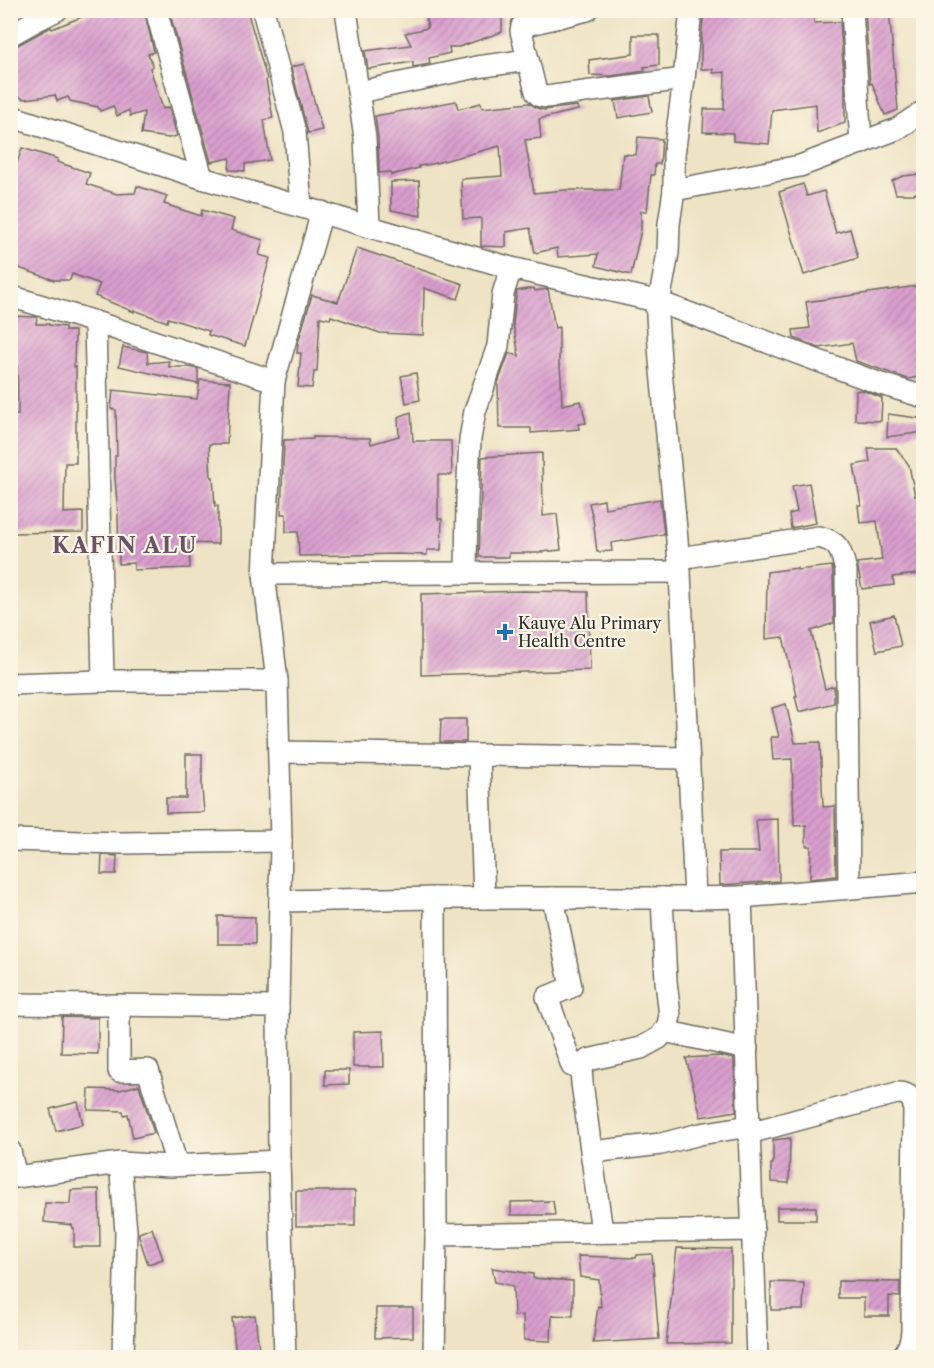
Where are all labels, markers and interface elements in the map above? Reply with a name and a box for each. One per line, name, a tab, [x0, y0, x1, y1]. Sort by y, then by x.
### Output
district label: KAFIN ALU	[52, 532, 198, 559]
place label: Kauye Alu Primary Health Centre	[518, 613, 663, 651]
marker: Kauye Alu Primary Health Centre	[496, 623, 514, 641]

